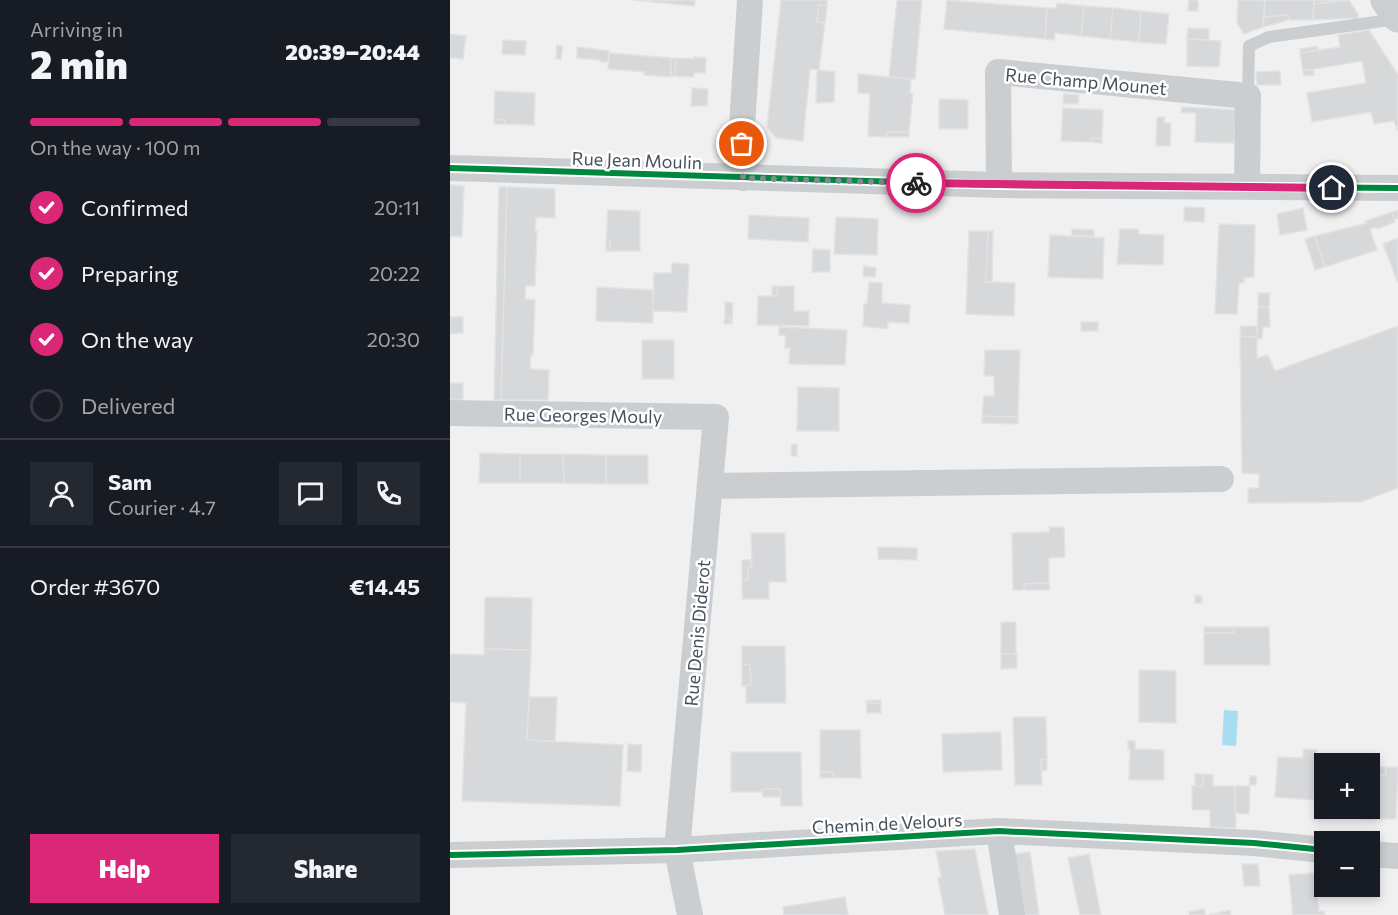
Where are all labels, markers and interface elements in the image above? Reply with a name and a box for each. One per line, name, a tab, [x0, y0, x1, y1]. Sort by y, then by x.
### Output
text: Arriving in	[30, 17, 123, 41]
text: 20:39–20:44	[285, 38, 420, 65]
text: 2 min	[30, 39, 128, 87]
street label: Rue Champ Mounet	[1004, 63, 1168, 99]
pin	[716, 118, 767, 169]
icon: bag	[725, 127, 758, 160]
text: On the way · 100 m	[30, 135, 200, 159]
street label: Rue Jean Moulin	[571, 147, 703, 173]
courier	[886, 153, 946, 213]
pin	[1306, 162, 1357, 213]
icon: bike	[900, 167, 933, 200]
icon: home	[1315, 171, 1348, 204]
icon: check	[30, 191, 63, 224]
text: Confirmed	[81, 194, 188, 221]
text: 20:11	[374, 195, 420, 219]
icon: check	[30, 257, 63, 290]
text: Preparing	[81, 260, 178, 287]
text: 20:22	[369, 261, 420, 285]
icon: check	[30, 323, 63, 356]
text: On the way	[81, 326, 193, 353]
text: 20:30	[367, 327, 420, 351]
text: Delivered	[81, 392, 175, 419]
street label: Rue Georges Mouly	[504, 403, 662, 427]
button: person	[30, 462, 93, 525]
button: chat	[279, 462, 342, 525]
button: phone	[357, 462, 420, 525]
text: Sam	[108, 468, 152, 495]
text: Courier · 4.7	[108, 495, 216, 519]
street label: Rue Denis Diderot	[680, 559, 714, 707]
text: Order #3670	[30, 573, 160, 600]
text: €14.45	[349, 573, 420, 600]
map controls	[1314, 753, 1380, 897]
button: +	[1314, 753, 1380, 819]
street label: Chemin de Velours	[811, 808, 963, 838]
button: −	[1314, 831, 1380, 897]
button: Help	[30, 834, 219, 903]
button: Share	[231, 834, 420, 903]

